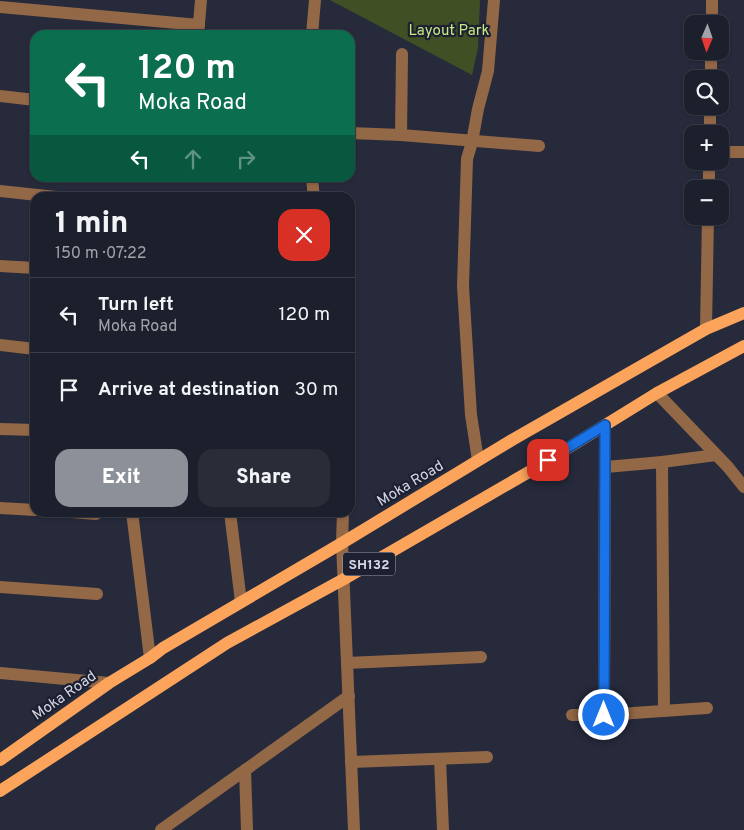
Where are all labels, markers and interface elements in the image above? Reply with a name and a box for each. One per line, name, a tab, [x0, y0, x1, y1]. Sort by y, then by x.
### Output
north arrow	[684, 15, 729, 60]
map controls	[684, 15, 729, 225]
park label: Layout Park	[408, 22, 490, 41]
text: 120 m	[138, 47, 236, 91]
icon: left	[55, 50, 120, 115]
button: search	[684, 70, 729, 115]
text: Moka Road	[138, 90, 247, 117]
button: +	[684, 125, 729, 170]
icon: left	[126, 145, 154, 173]
icon: ahead	[179, 145, 207, 173]
icon: right	[232, 145, 260, 173]
button: −	[684, 180, 729, 225]
text: 1 min	[55, 206, 128, 243]
button: close	[278, 209, 330, 261]
text: 150 m · 07:22	[55, 244, 147, 264]
text: Turn left	[98, 293, 174, 317]
icon: left	[55, 301, 83, 329]
text: 120 m	[279, 303, 330, 327]
text: Moka Road	[98, 317, 177, 337]
icon: arrive	[55, 376, 83, 404]
text: Arrive at destination	[98, 378, 279, 402]
text: 30 m	[294, 378, 338, 402]
pin	[527, 439, 569, 481]
icon: arrive	[534, 446, 562, 474]
button: Exit	[55, 449, 188, 507]
button: Share	[198, 449, 330, 507]
street label: Moka Road	[374, 457, 447, 512]
road number: SH132	[343, 552, 395, 576]
street label: Moka Road	[29, 667, 101, 725]
position arrow	[577, 688, 629, 740]

